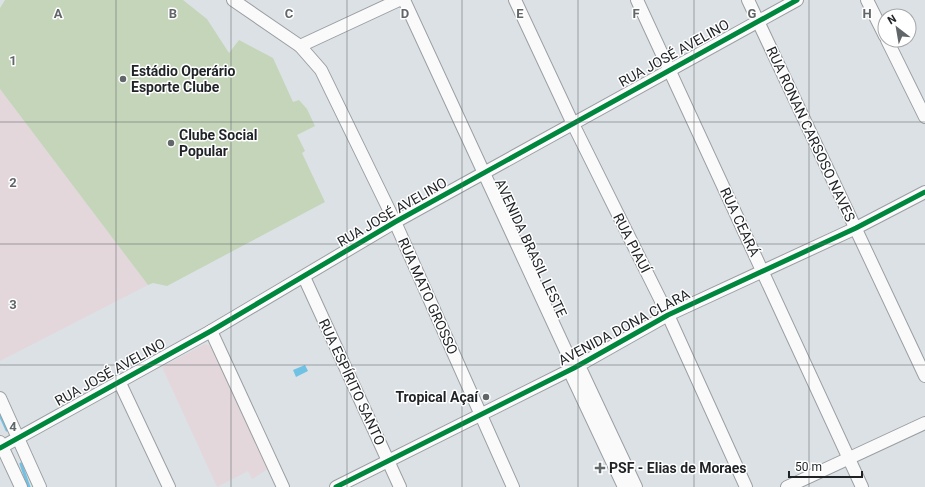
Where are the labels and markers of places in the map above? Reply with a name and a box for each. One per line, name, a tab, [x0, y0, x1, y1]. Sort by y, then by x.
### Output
place label: Estádio Operário Esporte Clube	[131, 63, 236, 95]
marker: Estádio Operário Esporte Clube	[118, 74, 128, 84]
place label: Clube Social Popular	[179, 127, 257, 159]
marker: Clube Social Popular	[166, 138, 176, 148]
place label: Tropical Açaí	[395, 389, 479, 405]
marker: Tropical Açaí	[481, 392, 491, 402]
place label: PSF - Elias de Moraes	[609, 460, 746, 476]
marker: PSF - Elias de Moraes	[594, 462, 606, 474]

